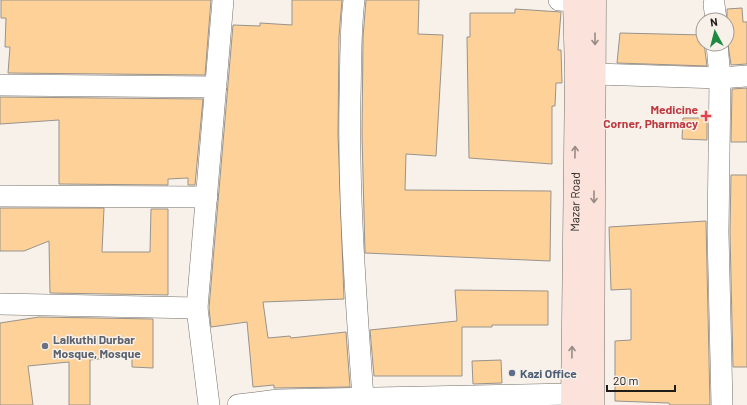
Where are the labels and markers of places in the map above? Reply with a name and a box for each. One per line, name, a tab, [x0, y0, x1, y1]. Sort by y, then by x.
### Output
place label: Medicine Corner, Pharmacy	[603, 102, 698, 130]
marker: Medicine Corner, Pharmacy	[701, 111, 711, 121]
place label: Lalkuthi Durbar Mosque, Mosque	[53, 332, 141, 360]
marker: Lalkuthi Durbar Mosque, Mosque	[40, 341, 50, 351]
place label: Kazi Office	[520, 366, 577, 380]
marker: Kazi Office	[507, 368, 517, 378]

